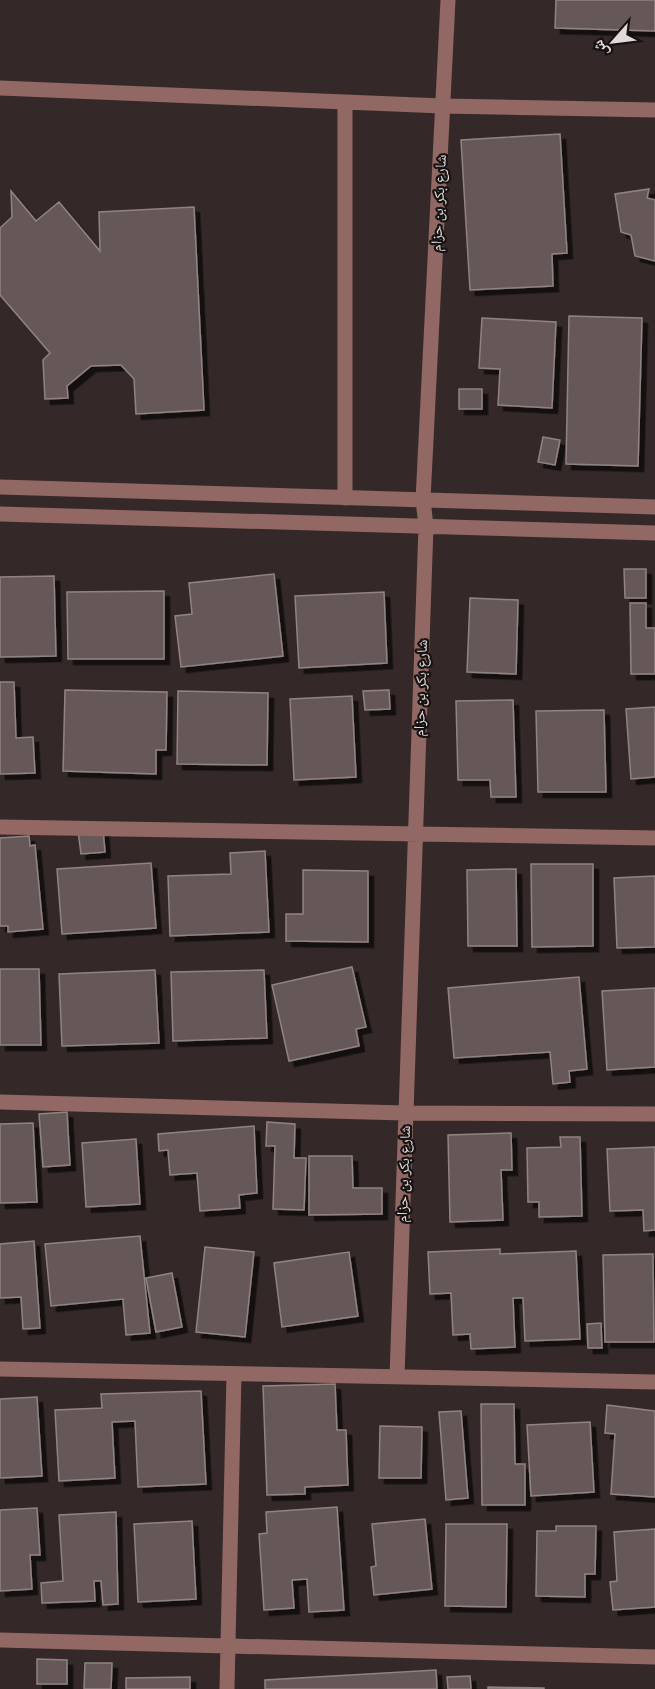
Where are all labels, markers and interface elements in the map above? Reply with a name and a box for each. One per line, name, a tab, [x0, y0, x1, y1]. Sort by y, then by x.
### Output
north arrow	[583, 12, 643, 72]
text: ش	[587, 37, 613, 61]
street label: شارع بكر بن حزام	[426, 154, 451, 252]
street label: شارع بكر بن حزام	[409, 639, 432, 737]
street label: شارع بكر بن حزام	[392, 1125, 415, 1223]

